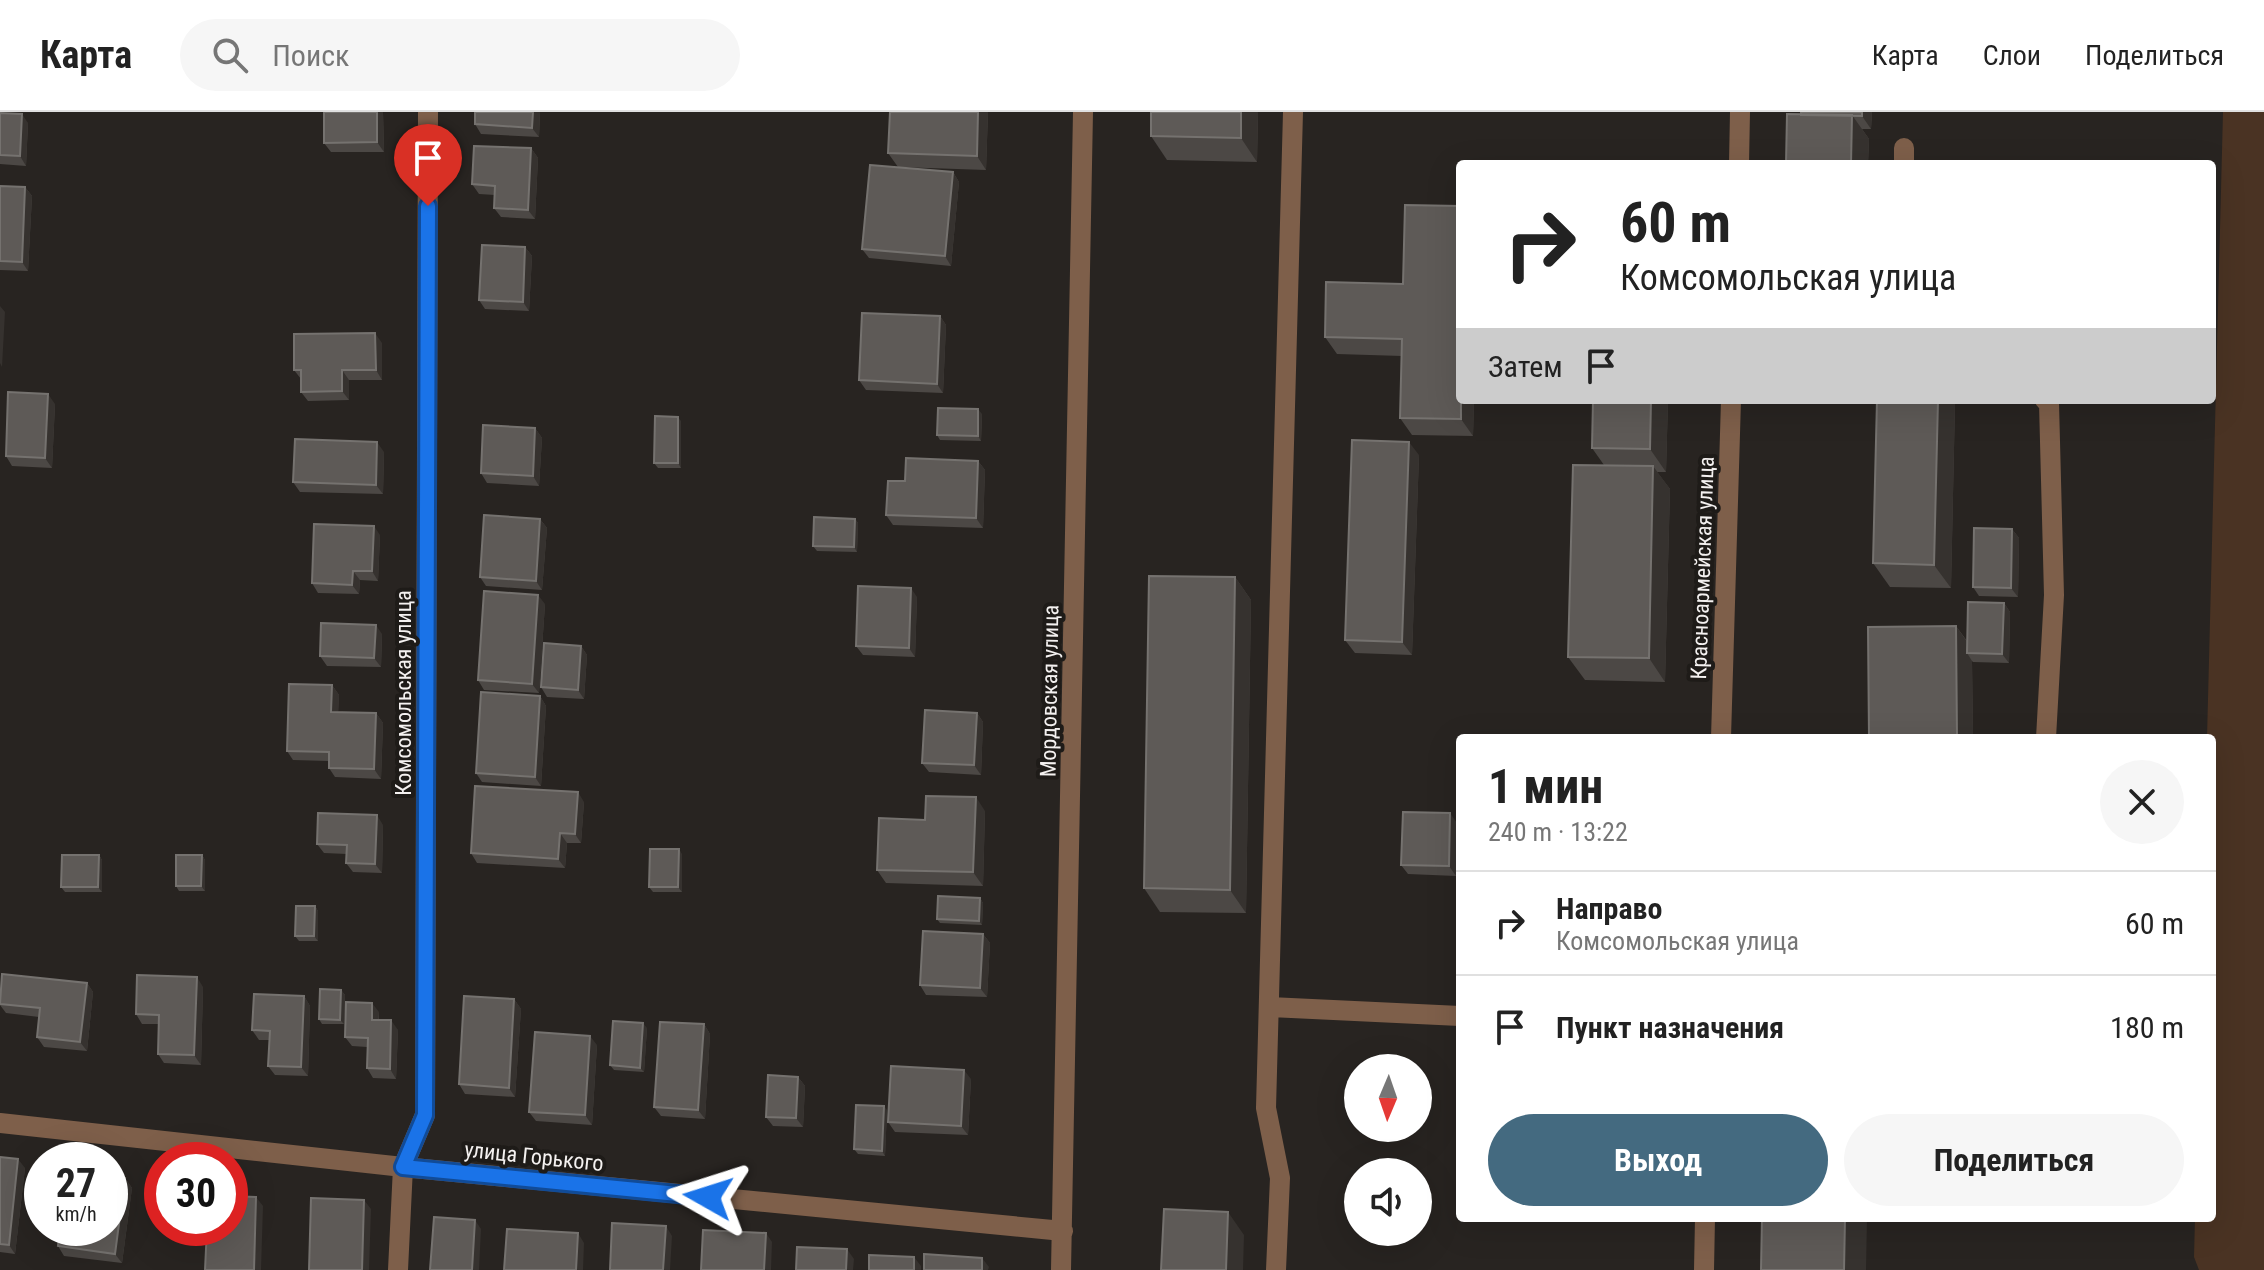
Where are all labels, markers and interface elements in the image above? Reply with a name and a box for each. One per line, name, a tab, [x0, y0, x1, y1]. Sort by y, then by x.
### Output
search box	[180, 19, 740, 91]
text: Карта	[40, 33, 132, 77]
icon: search	[208, 33, 252, 77]
text: Поиск	[272, 38, 349, 73]
text: Карта	[1872, 39, 1939, 72]
text: Слои	[1983, 39, 2041, 72]
text: Поделиться	[2085, 39, 2224, 72]
pin	[394, 124, 462, 206]
icon: arrive	[406, 136, 450, 180]
text: 60 m	[1620, 190, 1731, 256]
icon: right	[1488, 192, 1592, 296]
text: Комсомольская улица	[1620, 257, 1956, 299]
icon: arrive	[1579, 344, 1623, 388]
text: Затем	[1488, 349, 1563, 384]
street label: Красноармейская улица	[1686, 456, 1719, 680]
street label: Комсомольская улица	[391, 590, 416, 796]
street label: Мордовская улица	[1035, 605, 1064, 777]
text: 1 мин	[1488, 758, 1603, 815]
button: close	[2100, 760, 2184, 844]
text: 240 m · 13:22	[1488, 817, 1628, 847]
text: Направо	[1556, 891, 1662, 926]
icon: right	[1488, 901, 1532, 945]
text: 60 m	[2125, 906, 2184, 941]
text: Комсомольская улица	[1556, 926, 1799, 956]
icon: arrive	[1488, 1005, 1532, 1049]
text: Пункт назначения	[1556, 1010, 1784, 1045]
text: 180 m	[2110, 1010, 2184, 1045]
north arrow	[1344, 1054, 1432, 1142]
map controls	[1344, 1054, 1432, 1246]
button: Выход	[1488, 1114, 1828, 1206]
button: Поделиться	[1844, 1114, 2184, 1206]
street label: улица Горького	[463, 1137, 605, 1176]
speed limit sign: 30	[144, 1142, 248, 1246]
position arrow	[666, 1155, 750, 1239]
button: sound	[1344, 1158, 1432, 1246]
text: 27	[56, 1160, 96, 1207]
text: km/h	[55, 1202, 97, 1226]

